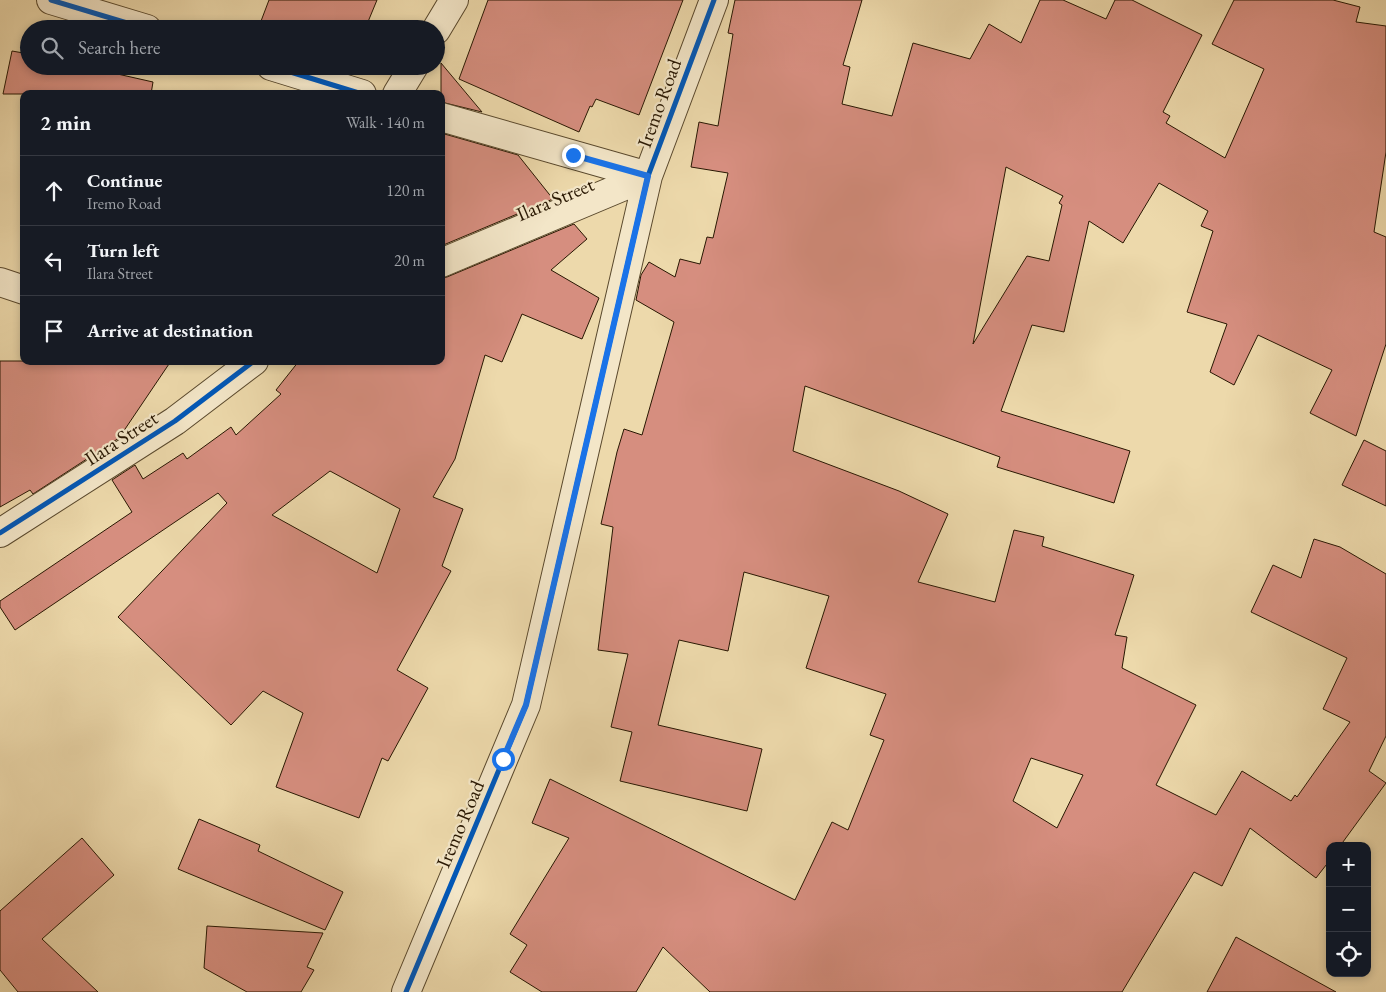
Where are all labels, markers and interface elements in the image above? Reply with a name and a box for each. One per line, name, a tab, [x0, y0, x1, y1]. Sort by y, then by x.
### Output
search box	[20, 20, 445, 75]
icon: search	[38, 34, 66, 62]
text: Search here	[78, 35, 160, 60]
street label: Iremo Road	[631, 54, 687, 151]
text: 2 min	[40, 109, 91, 136]
text: Walk · 140 m	[346, 112, 425, 133]
route end	[562, 144, 585, 167]
text: Continue	[87, 168, 162, 193]
street label: Ilara Street	[512, 171, 599, 227]
icon: ahead	[40, 177, 68, 205]
text: 120 m	[386, 180, 425, 201]
text: Iremo Road	[87, 193, 161, 214]
text: Turn left	[87, 238, 159, 263]
icon: left	[40, 247, 68, 275]
text: 20 m	[394, 250, 425, 271]
text: Ilara Street	[87, 263, 153, 284]
icon: arrive	[40, 317, 68, 345]
text: Arrive at destination	[87, 318, 253, 343]
street label: Ilara Street	[79, 404, 163, 471]
route start	[492, 748, 515, 771]
street label: Iremo Road	[430, 775, 490, 872]
map controls	[1326, 842, 1371, 977]
button: +	[1326, 842, 1371, 887]
button: −	[1326, 887, 1371, 932]
button: locate	[1326, 932, 1371, 977]

